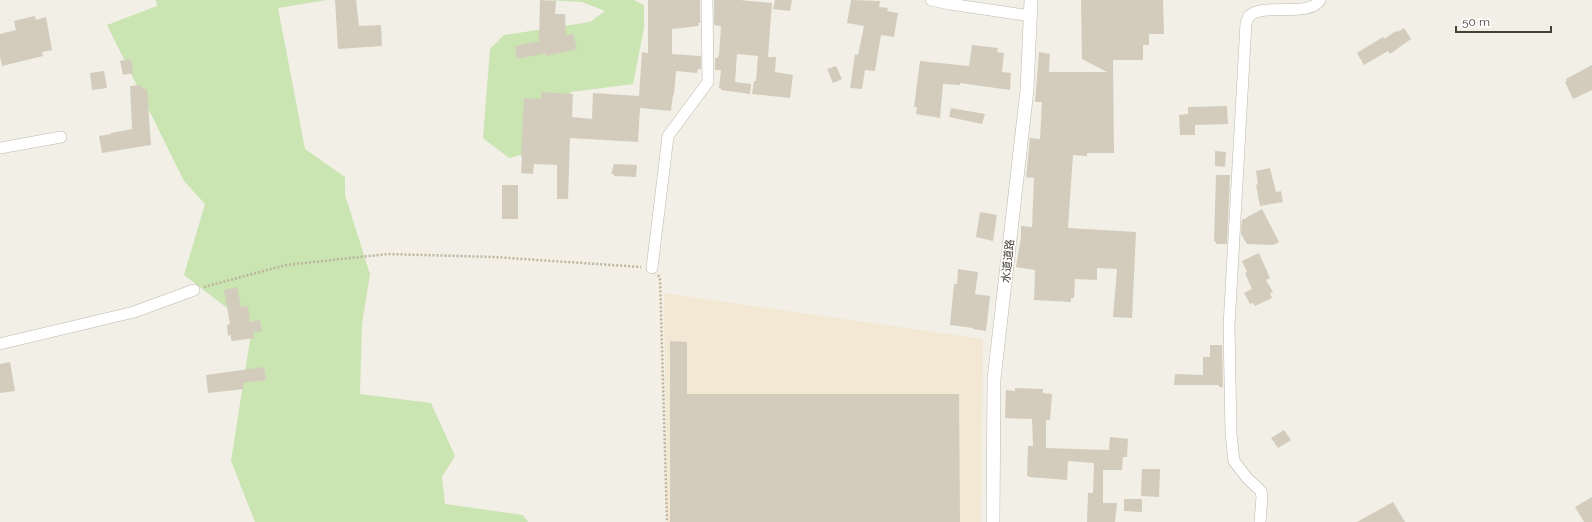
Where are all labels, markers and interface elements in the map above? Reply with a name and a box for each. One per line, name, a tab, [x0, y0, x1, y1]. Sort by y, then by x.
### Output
scale bar	[1456, 8, 1551, 34]
text: 50 m	[1462, 15, 1490, 29]
street label: 水道道路	[999, 238, 1017, 284]

